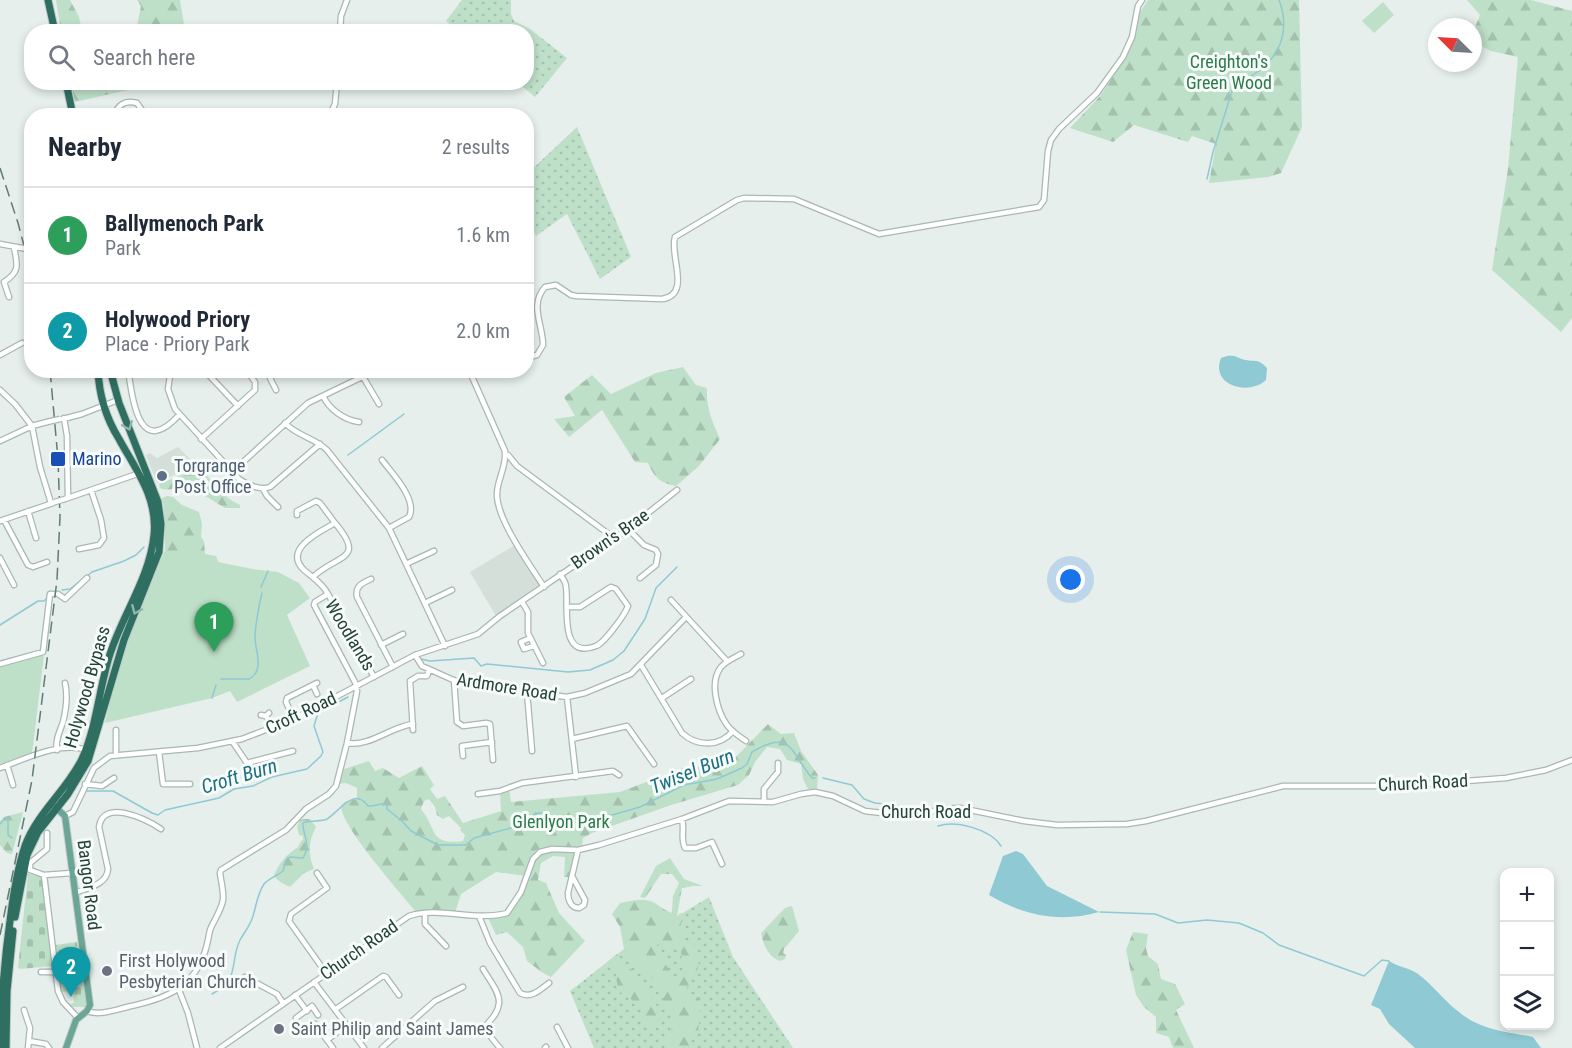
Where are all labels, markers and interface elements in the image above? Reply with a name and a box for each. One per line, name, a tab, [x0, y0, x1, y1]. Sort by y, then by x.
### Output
north arrow	[1428, 18, 1482, 72]
search box	[24, 24, 534, 90]
icon: search	[45, 41, 78, 74]
text: Search here	[93, 45, 195, 70]
park label: Creighton's Green Wood	[1186, 51, 1272, 93]
text: Nearby	[48, 132, 122, 162]
text: 2 results	[442, 135, 510, 159]
text: Ballymenoch Park	[105, 211, 264, 236]
text: 1	[62, 223, 73, 247]
text: 1.6 km	[456, 223, 510, 247]
text: Park	[105, 236, 141, 260]
text: Holywood Priory	[105, 307, 250, 332]
text: 2	[62, 319, 73, 343]
text: 2.0 km	[456, 319, 510, 343]
text: Place · Priory Park	[105, 332, 250, 356]
one-way arrow	[121, 420, 133, 431]
place label: Marino	[72, 448, 122, 469]
marker: Marino	[49, 450, 67, 468]
place label: Torgrange Post Office	[174, 455, 252, 497]
marker: Torgrange Post Office	[155, 469, 169, 483]
street label: Brown's Brae	[567, 504, 653, 573]
your location	[1056, 565, 1085, 594]
street label: Woodlands	[321, 595, 380, 674]
pin: 1	[194, 602, 234, 652]
one-way arrow	[131, 604, 143, 615]
street label: Holywood Bypass	[59, 623, 114, 750]
street label: Ardmore Road	[455, 668, 559, 705]
street label: Croft Road	[262, 687, 340, 738]
water label: Twisel Burn	[646, 743, 738, 799]
water label: Croft Burn	[198, 753, 280, 799]
street label: Church Road	[1377, 770, 1469, 795]
street label: Church Road	[881, 801, 971, 822]
park label: Glenlyon Park	[512, 811, 610, 832]
street label: Bangor Road	[74, 839, 105, 931]
map controls	[1500, 868, 1554, 1030]
button: +	[1500, 868, 1554, 922]
street label: Church Road	[316, 915, 402, 984]
button: −	[1500, 922, 1554, 976]
pin: 2	[52, 948, 90, 997]
place label: First Holywood Pesbyterian Church	[119, 950, 257, 992]
marker: First Holywood Pesbyterian Church	[100, 964, 114, 978]
button: layers	[1500, 976, 1554, 1030]
place label: Saint Philip and Saint James	[291, 1018, 494, 1039]
marker: Saint Philip and Saint James	[272, 1022, 286, 1036]

